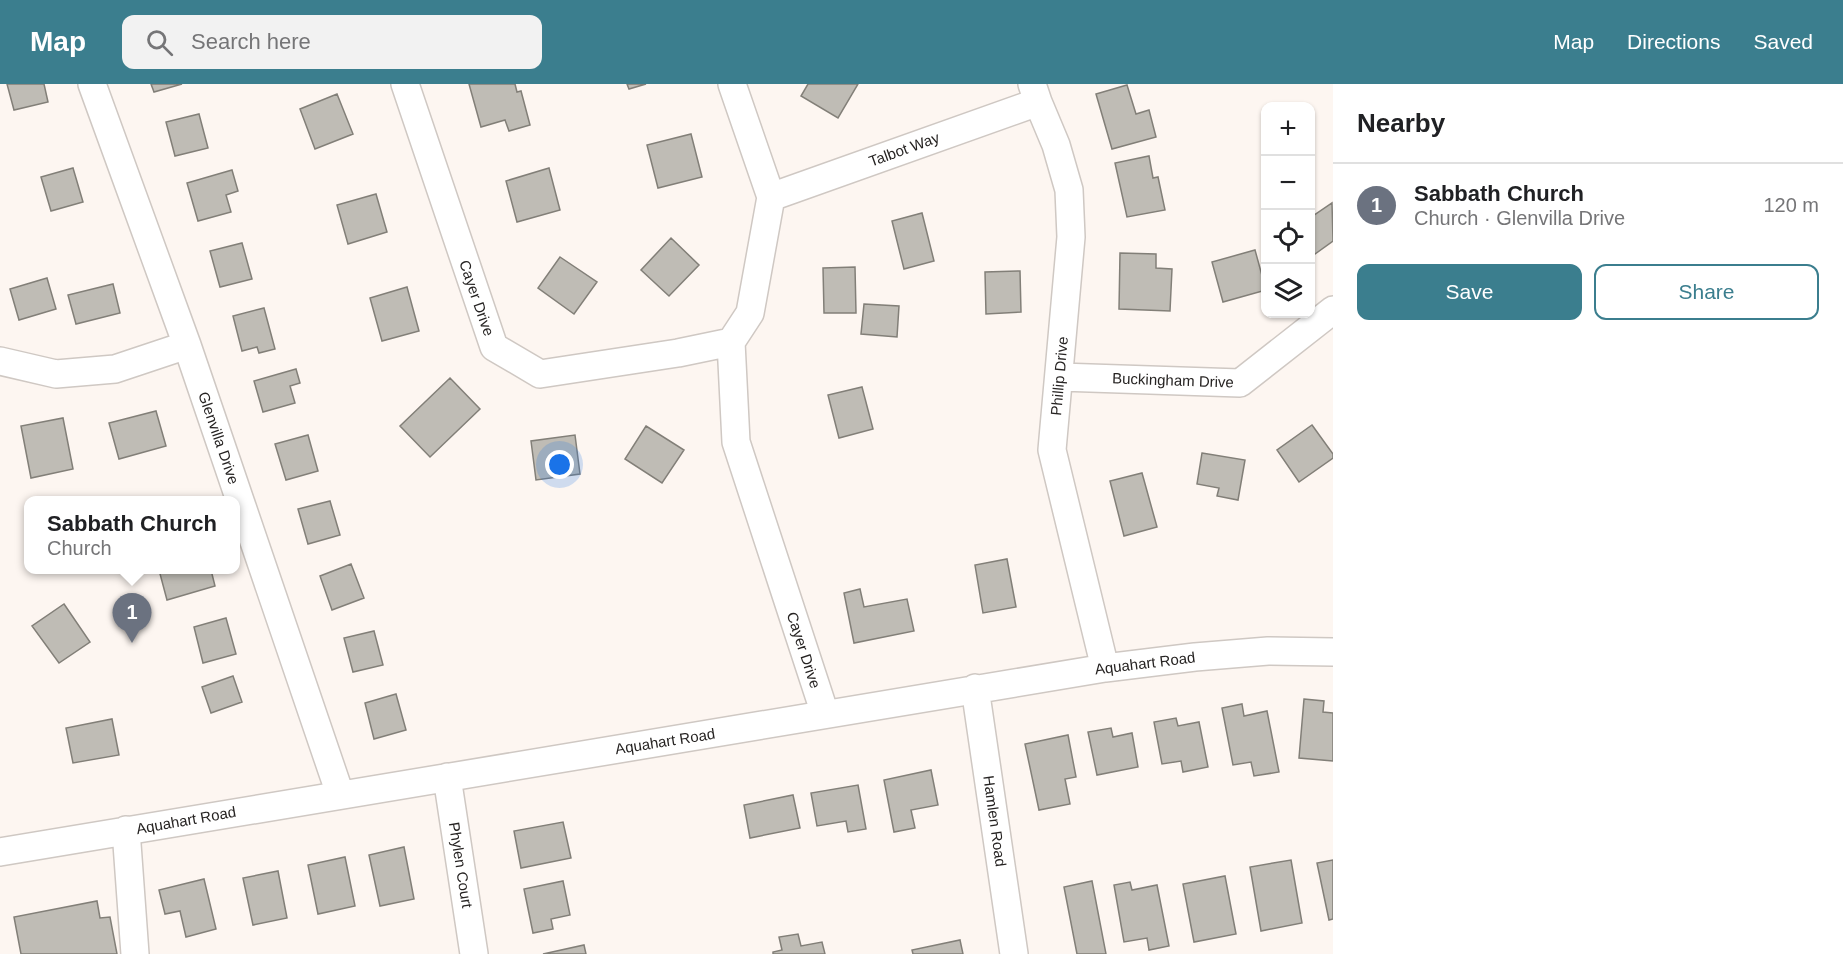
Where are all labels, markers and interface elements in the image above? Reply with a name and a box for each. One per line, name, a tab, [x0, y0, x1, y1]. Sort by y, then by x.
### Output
search box	[122, 15, 542, 69]
text: Map	[30, 26, 86, 57]
icon: search	[143, 26, 176, 59]
text: Search here	[191, 29, 311, 54]
text: Map	[1553, 30, 1594, 53]
text: Directions	[1627, 30, 1720, 53]
text: Saved	[1753, 30, 1813, 53]
map controls	[1261, 102, 1315, 318]
button: +	[1261, 102, 1315, 156]
text: Nearby	[1357, 108, 1445, 138]
street label: Talbot Way	[866, 128, 942, 170]
button: −	[1261, 156, 1315, 210]
text: Sabbath Church	[1414, 181, 1584, 206]
text: 1	[1371, 194, 1382, 216]
text: 120 m	[1763, 194, 1819, 216]
text: Church · Glenvilla Drive	[1414, 207, 1625, 229]
button: locate	[1261, 210, 1315, 264]
street label: Cayer Drive	[456, 258, 498, 338]
button: layers	[1261, 264, 1315, 318]
button: Save	[1357, 264, 1582, 320]
button: Share	[1594, 264, 1819, 320]
street label: Phillip Drive	[1047, 336, 1071, 416]
street label: Buckingham Drive	[1112, 369, 1234, 391]
street label: Glenvilla Drive	[195, 390, 243, 486]
your location	[545, 450, 574, 479]
popup	[24, 496, 240, 574]
text: Sabbath Church	[47, 511, 217, 536]
text: Church	[47, 537, 112, 559]
pin: 1	[112, 594, 152, 643]
street label: Cayer Drive	[784, 610, 824, 690]
street label: Aquahart Road	[1094, 648, 1196, 678]
street label: Aquahart Road	[614, 725, 716, 757]
street label: Hamlen Road	[980, 774, 1010, 868]
street label: Aquahart Road	[135, 803, 237, 837]
street label: Phylen Court	[446, 821, 476, 910]

